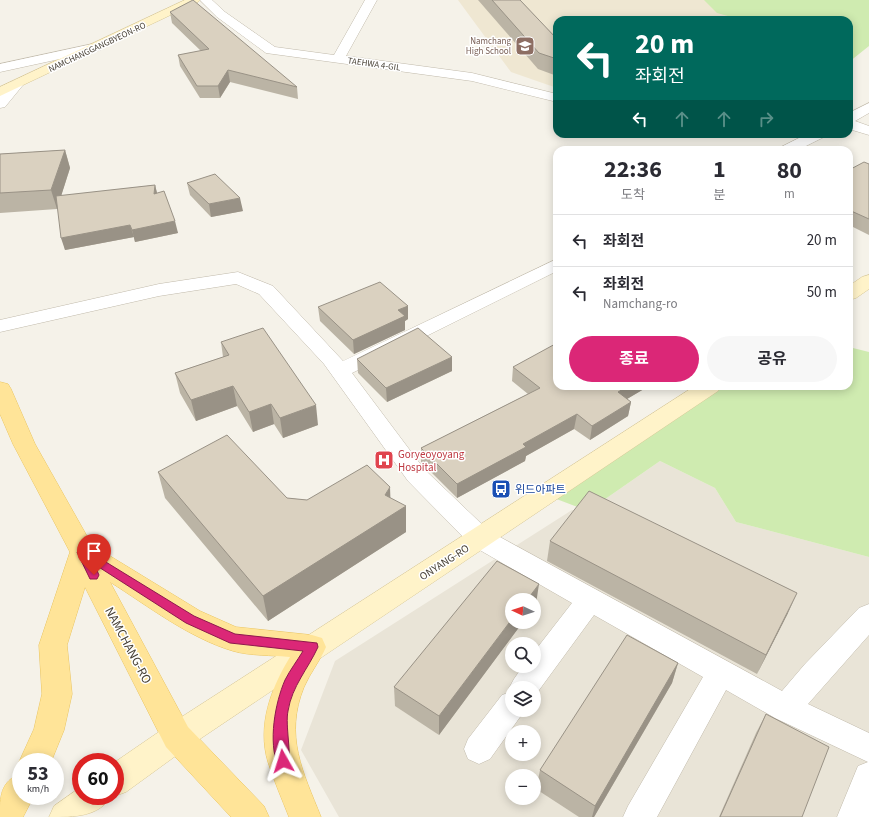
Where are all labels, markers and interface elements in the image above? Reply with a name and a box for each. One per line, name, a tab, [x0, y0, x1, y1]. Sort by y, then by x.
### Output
street label: NAMCHANGGANGBYEON-RO	[46, 19, 148, 76]
text: 20 m	[635, 24, 694, 64]
icon: left	[569, 32, 621, 84]
place label: Namchang High School	[466, 35, 511, 58]
school or university icon: Namchang High School	[514, 35, 536, 57]
street label: TAEHWA 4-GIL	[347, 54, 402, 75]
text: 좌회전	[635, 64, 685, 89]
icon: left	[629, 108, 651, 130]
icon: ahead	[671, 108, 693, 130]
icon: ahead	[713, 108, 735, 130]
icon: right	[755, 108, 777, 130]
text: 22:36	[604, 152, 662, 187]
text: 1	[713, 152, 726, 187]
text: 80	[777, 153, 802, 188]
text: m	[784, 185, 795, 203]
text: 도착	[621, 186, 645, 204]
text: 분	[713, 186, 725, 204]
icon: left	[569, 230, 591, 252]
text: 20 m	[807, 230, 837, 251]
text: 좌회전	[603, 231, 644, 252]
text: 좌회전	[603, 274, 644, 295]
icon: left	[569, 282, 591, 304]
text: 50 m	[807, 282, 837, 303]
text: Namchang-ro	[603, 295, 677, 313]
button: 종료	[569, 336, 699, 382]
button: 공유	[707, 336, 837, 382]
place label: Goryeoyoyang Hospital	[398, 447, 465, 475]
hospital icon: Goryeoyoyang Hospital	[373, 449, 395, 471]
bus stop icon: 위드아파트	[490, 478, 512, 500]
place label: 위드아파트	[515, 482, 566, 497]
pin	[77, 534, 111, 575]
icon: arrive	[83, 540, 105, 562]
street label: ONYANG-RO	[417, 541, 472, 584]
north arrow	[505, 593, 541, 629]
map controls	[505, 593, 541, 805]
street label: NAMCHANG-RO	[100, 604, 156, 687]
button: search	[505, 637, 541, 673]
button: layers	[505, 681, 541, 717]
button: +	[505, 725, 541, 761]
position arrow	[262, 740, 304, 782]
speed limit sign: 60	[72, 753, 124, 805]
text: 53	[27, 760, 49, 788]
button: −	[505, 769, 541, 805]
text: km/h	[27, 782, 49, 796]

